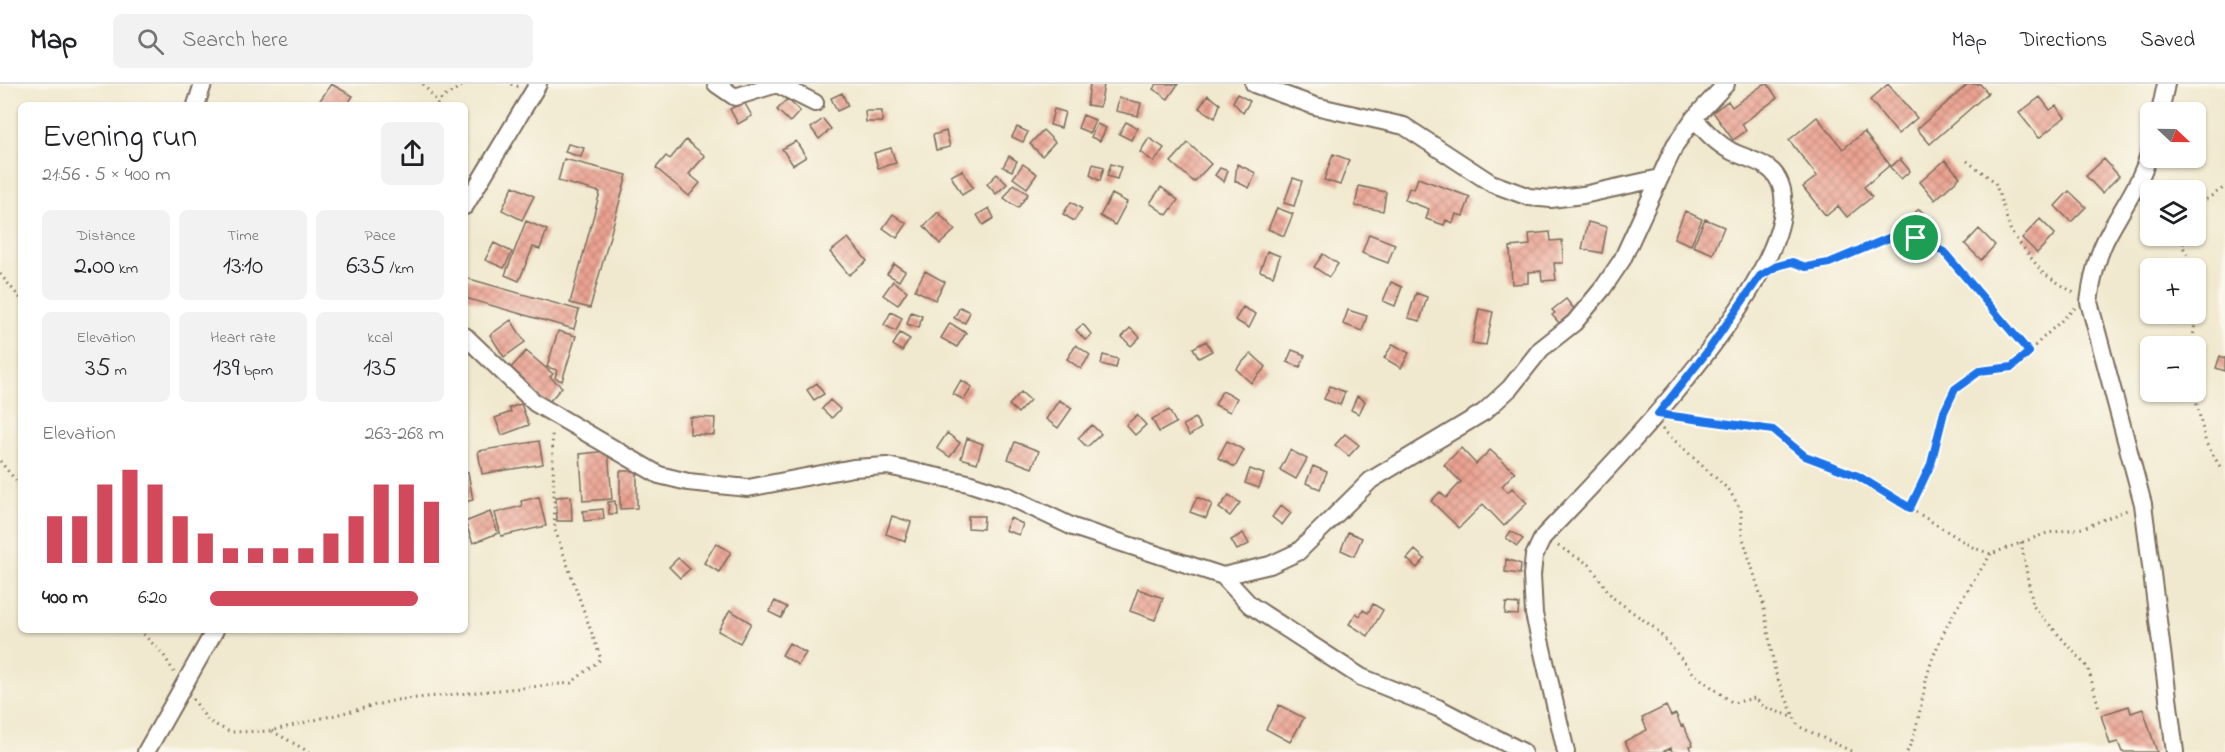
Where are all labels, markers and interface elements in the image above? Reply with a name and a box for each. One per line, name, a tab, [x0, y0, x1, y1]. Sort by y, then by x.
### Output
search box	[113, 14, 533, 68]
text: Map	[30, 21, 77, 62]
icon: search	[134, 25, 167, 58]
text: Search here	[182, 25, 288, 57]
text: Map	[1951, 26, 1987, 56]
text: Directions	[2020, 26, 2107, 56]
text: Saved	[2140, 26, 2195, 56]
north arrow	[2140, 102, 2206, 168]
map controls	[2140, 102, 2206, 402]
text: Evening run	[42, 114, 197, 162]
button: share	[381, 122, 444, 185]
text: 21:56 · 5 × 400 m	[42, 161, 171, 190]
button: layers	[2140, 180, 2206, 246]
pin	[1890, 212, 1941, 263]
icon: arrive	[1899, 221, 1932, 254]
text: Distance	[77, 224, 135, 248]
text: Time	[227, 224, 259, 248]
text: Pace	[364, 224, 396, 248]
text: 2.00	[74, 248, 115, 286]
text: 13:10	[223, 248, 263, 286]
text: 6:35	[346, 248, 385, 286]
text: km	[115, 257, 138, 281]
text: /km	[385, 257, 414, 281]
button: +	[2140, 258, 2206, 324]
text: Elevation	[77, 326, 135, 350]
text: Heart rate	[210, 326, 276, 350]
text: kcal	[367, 326, 393, 350]
button: −	[2140, 336, 2206, 402]
text: 35	[85, 350, 111, 388]
text: 139	[213, 350, 240, 388]
text: 135	[363, 350, 397, 388]
text: m	[111, 359, 127, 383]
text: bpm	[240, 359, 273, 383]
text: Elevation	[42, 420, 116, 449]
text: 263–268 m	[364, 420, 444, 449]
text: 400 m	[42, 584, 88, 613]
text: 6:20	[138, 584, 167, 613]

